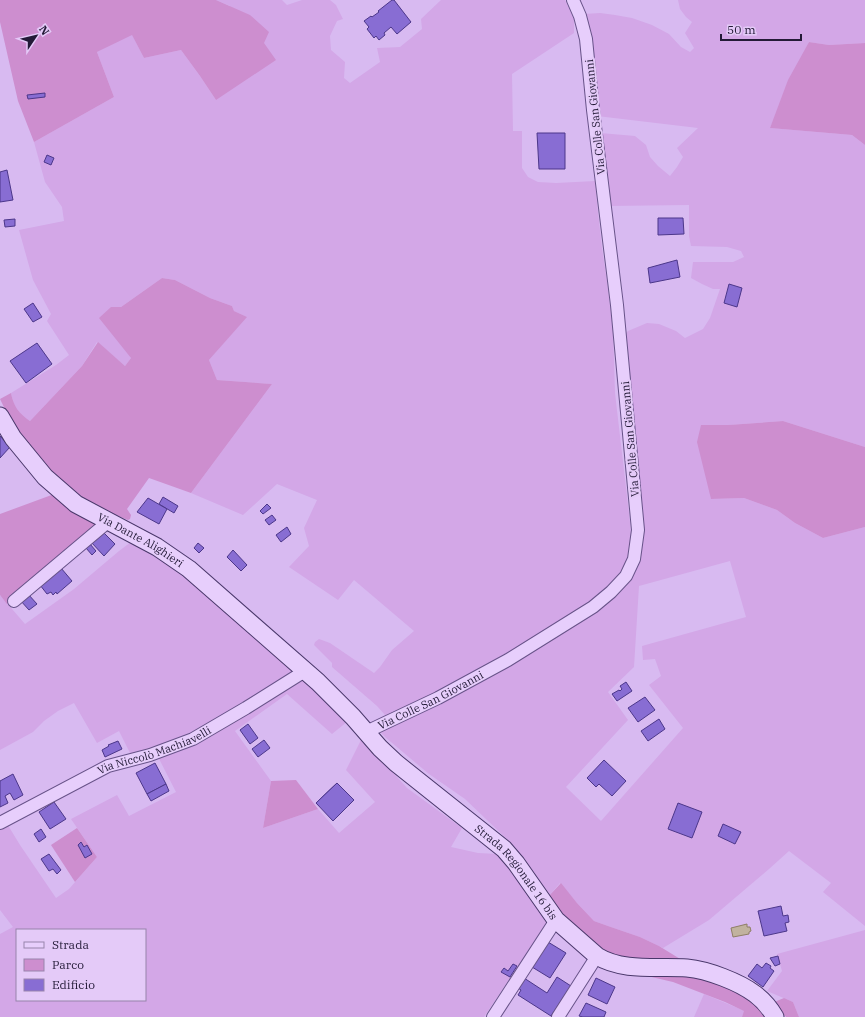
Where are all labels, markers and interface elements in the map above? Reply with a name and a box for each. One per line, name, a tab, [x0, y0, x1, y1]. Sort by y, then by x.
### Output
north arrow	[16, 16, 56, 56]
scale bar	[721, 16, 801, 42]
text: 50 m	[727, 22, 756, 37]
text: N	[36, 23, 53, 38]
street label: Via Colle San Giovanni	[582, 58, 608, 176]
street label: Via Colle San Giovanni	[618, 380, 642, 497]
street label: Via Dante Alighieri	[95, 510, 187, 570]
street label: Via Colle San Giovanni	[376, 667, 486, 732]
street label: Via Niccolò Machiavelli	[95, 723, 214, 777]
street label: Strada Regionale 16 bis	[472, 821, 561, 922]
legend	[16, 929, 146, 1001]
text: Strada	[52, 937, 89, 952]
text: Parco	[52, 957, 84, 972]
text: Edificio	[52, 977, 95, 992]

